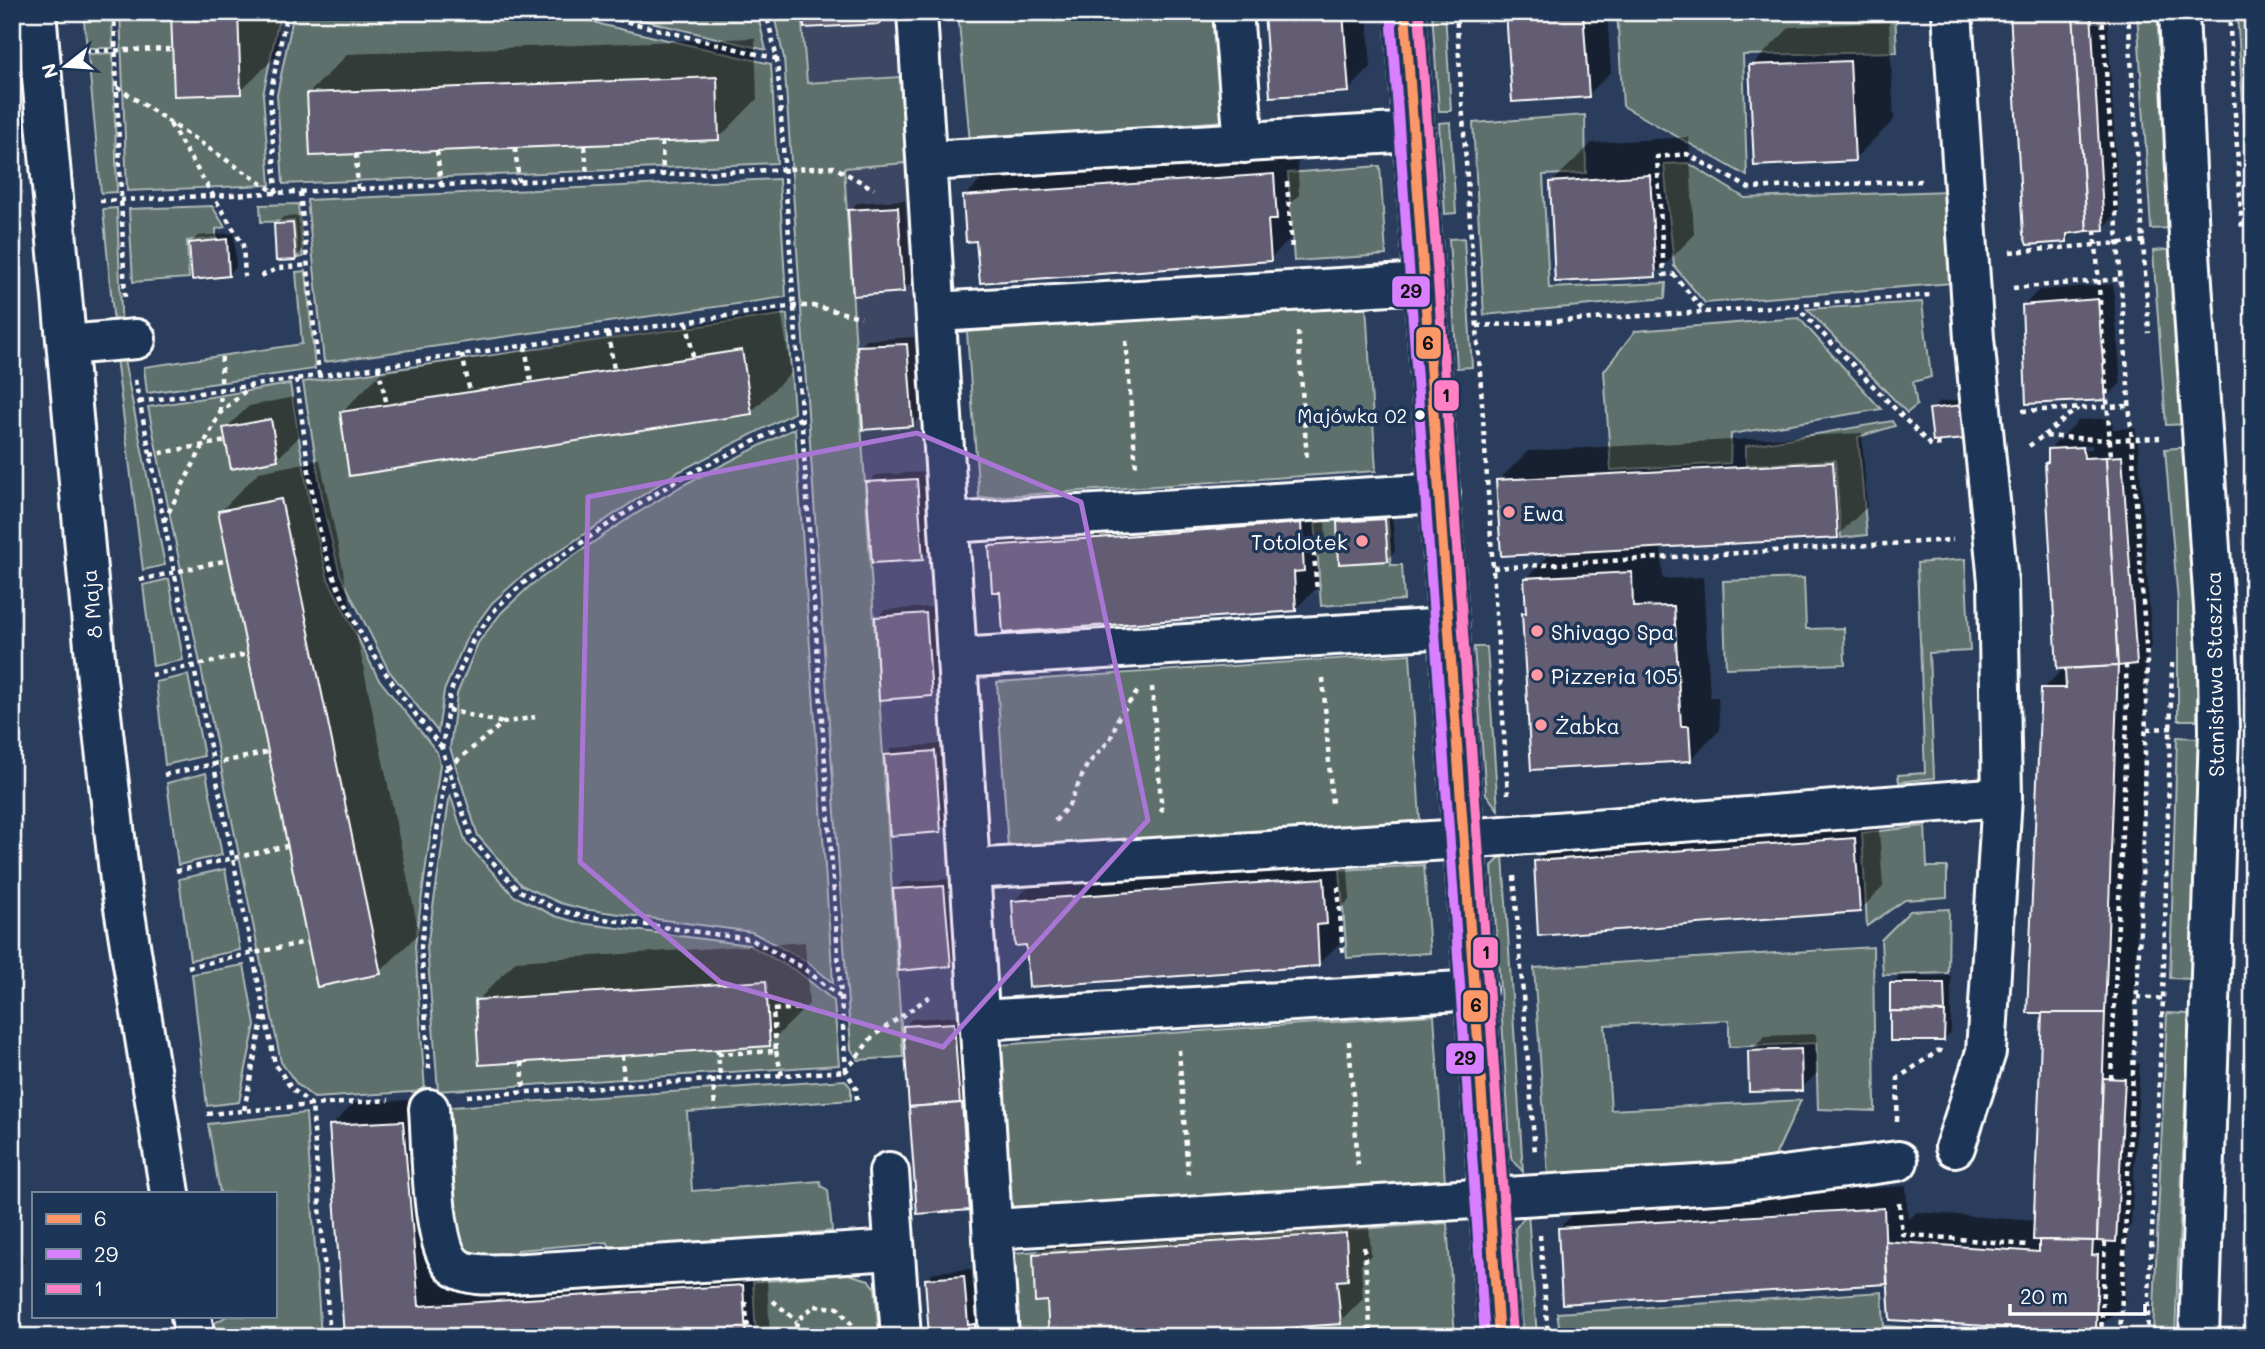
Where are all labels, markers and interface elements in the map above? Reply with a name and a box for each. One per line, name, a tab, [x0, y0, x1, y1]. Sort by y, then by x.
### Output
north arrow	[32, 32, 102, 102]
text: N	[35, 61, 63, 82]
line badge: 29	[1391, 275, 1431, 308]
text: 29	[1400, 278, 1423, 303]
line badge: 6	[1415, 326, 1442, 360]
text: 6	[1422, 330, 1434, 355]
line badge: 1	[1433, 379, 1460, 412]
text: 1	[1442, 382, 1450, 407]
place label: Majówka 02	[1297, 403, 1407, 428]
marker: Majówka 02	[1413, 408, 1427, 422]
place label: Ewa	[1523, 499, 1564, 526]
marker: Ewa	[1501, 504, 1517, 520]
place label: Totolotek	[1251, 528, 1348, 555]
marker: Totolotek	[1354, 533, 1370, 549]
street label: 8 Maja	[75, 568, 107, 640]
street label: Stanisława Staszica	[2199, 571, 2229, 777]
place label: Shivago Spa	[1551, 618, 1675, 645]
marker: Shivago Spa	[1529, 623, 1545, 639]
place label: Pizzeria 105	[1551, 662, 1678, 689]
marker: Pizzeria 105	[1529, 667, 1545, 683]
place label: Żabka	[1555, 712, 1620, 739]
marker: Żabka	[1533, 717, 1549, 733]
line badge: 1	[1472, 936, 1499, 969]
text: 1	[1482, 939, 1490, 964]
line badge: 6	[1462, 989, 1489, 1023]
text: 6	[1470, 992, 1482, 1017]
line badge: 29	[1445, 1042, 1485, 1075]
text: 29	[1454, 1045, 1477, 1070]
legend	[32, 1192, 276, 1318]
text: 6	[94, 1204, 107, 1231]
text: 29	[94, 1240, 118, 1267]
scale bar	[2010, 1272, 2144, 1316]
text: 1	[94, 1274, 103, 1301]
text: 20 m	[2020, 1282, 2068, 1309]

